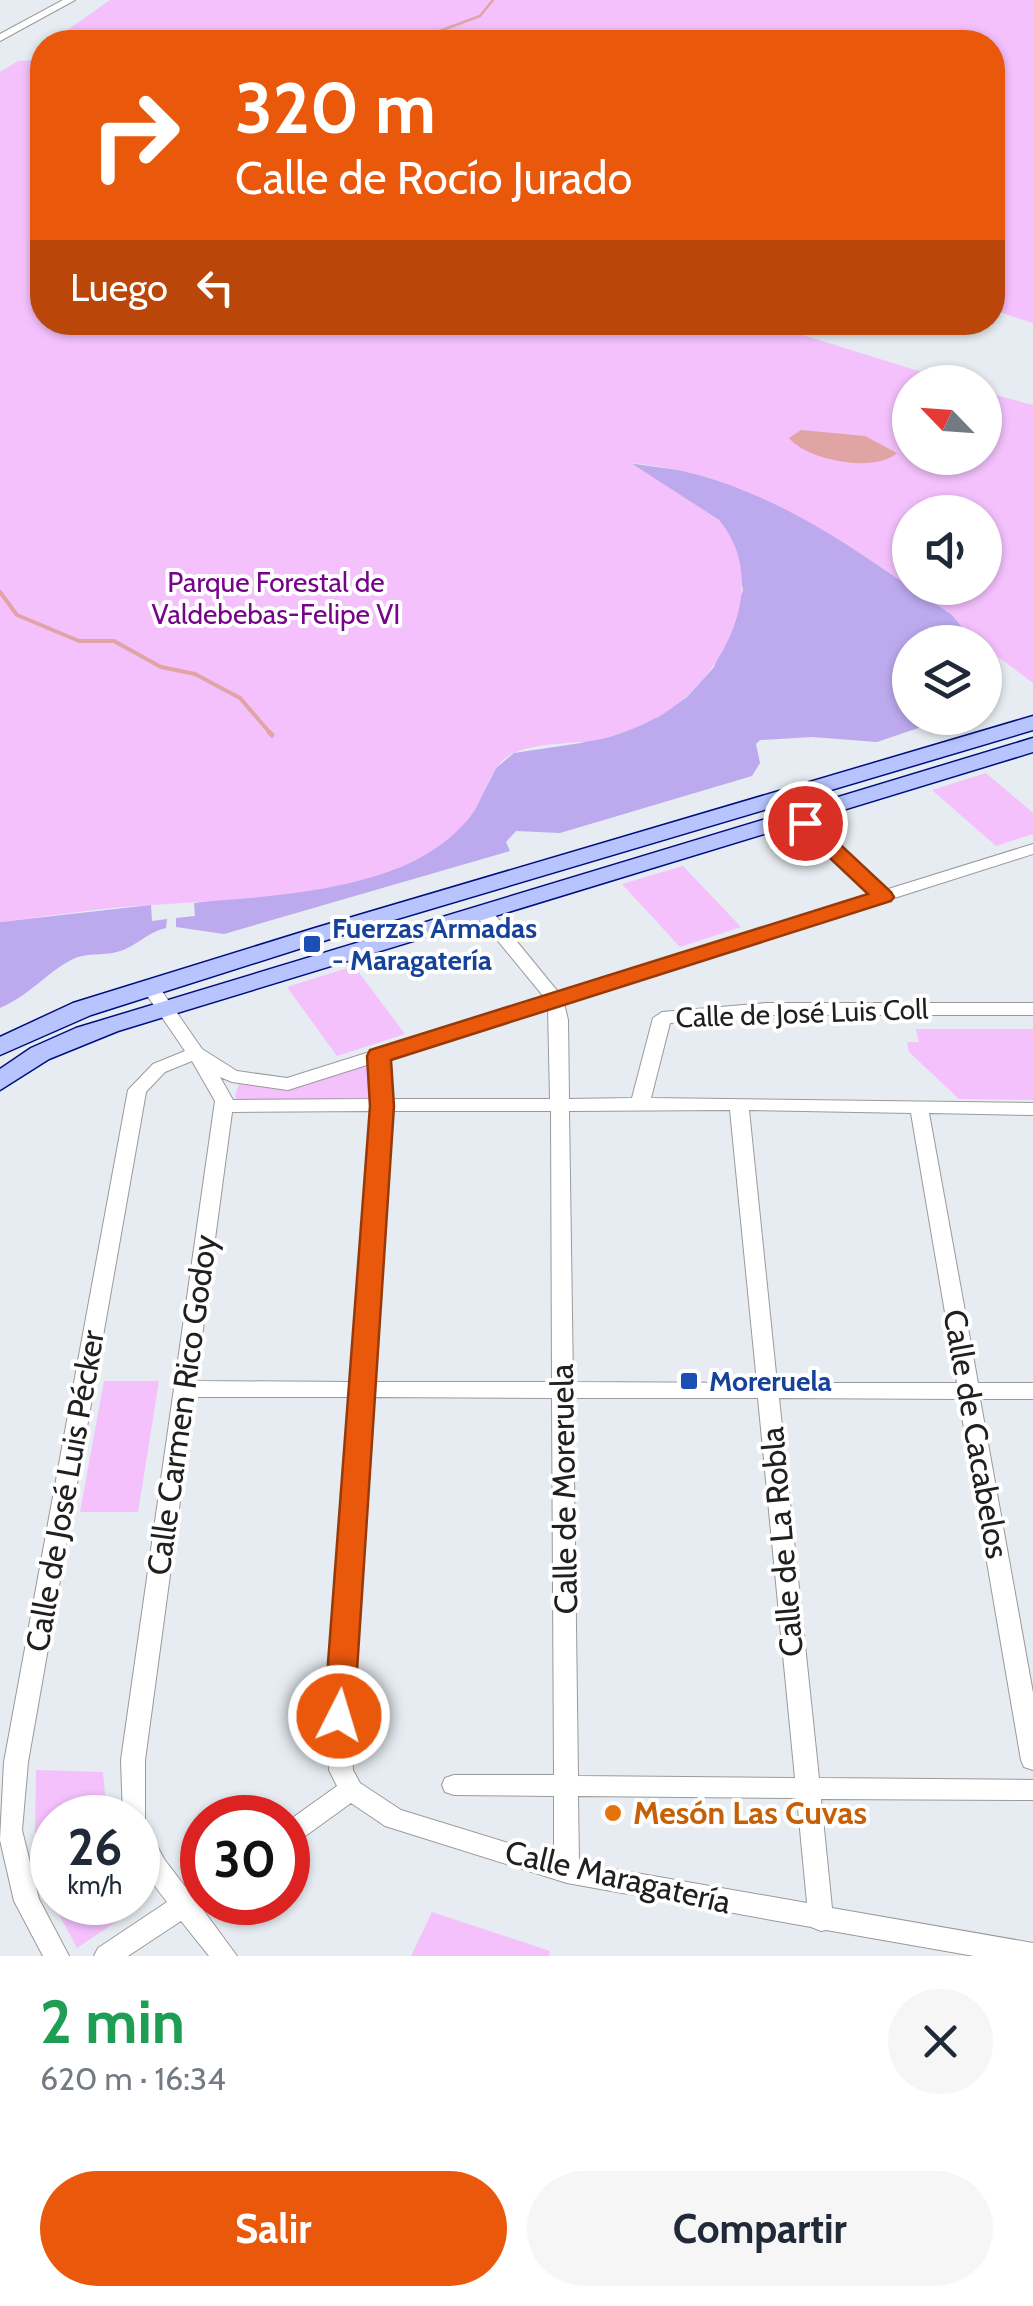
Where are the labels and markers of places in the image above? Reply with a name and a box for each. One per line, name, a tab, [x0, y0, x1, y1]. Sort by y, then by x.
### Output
pin	[763, 781, 848, 866]
place label: Fuerzas Armadas - Maragatería	[332, 911, 537, 977]
marker: Fuerzas Armadas - Maragatería	[301, 933, 323, 955]
place label: Moreruela	[709, 1364, 832, 1398]
marker: Moreruela	[678, 1370, 700, 1392]
place label: Mesón Las Cuvas	[633, 1793, 867, 1832]
marker: Mesón Las Cuvas	[602, 1802, 624, 1824]

